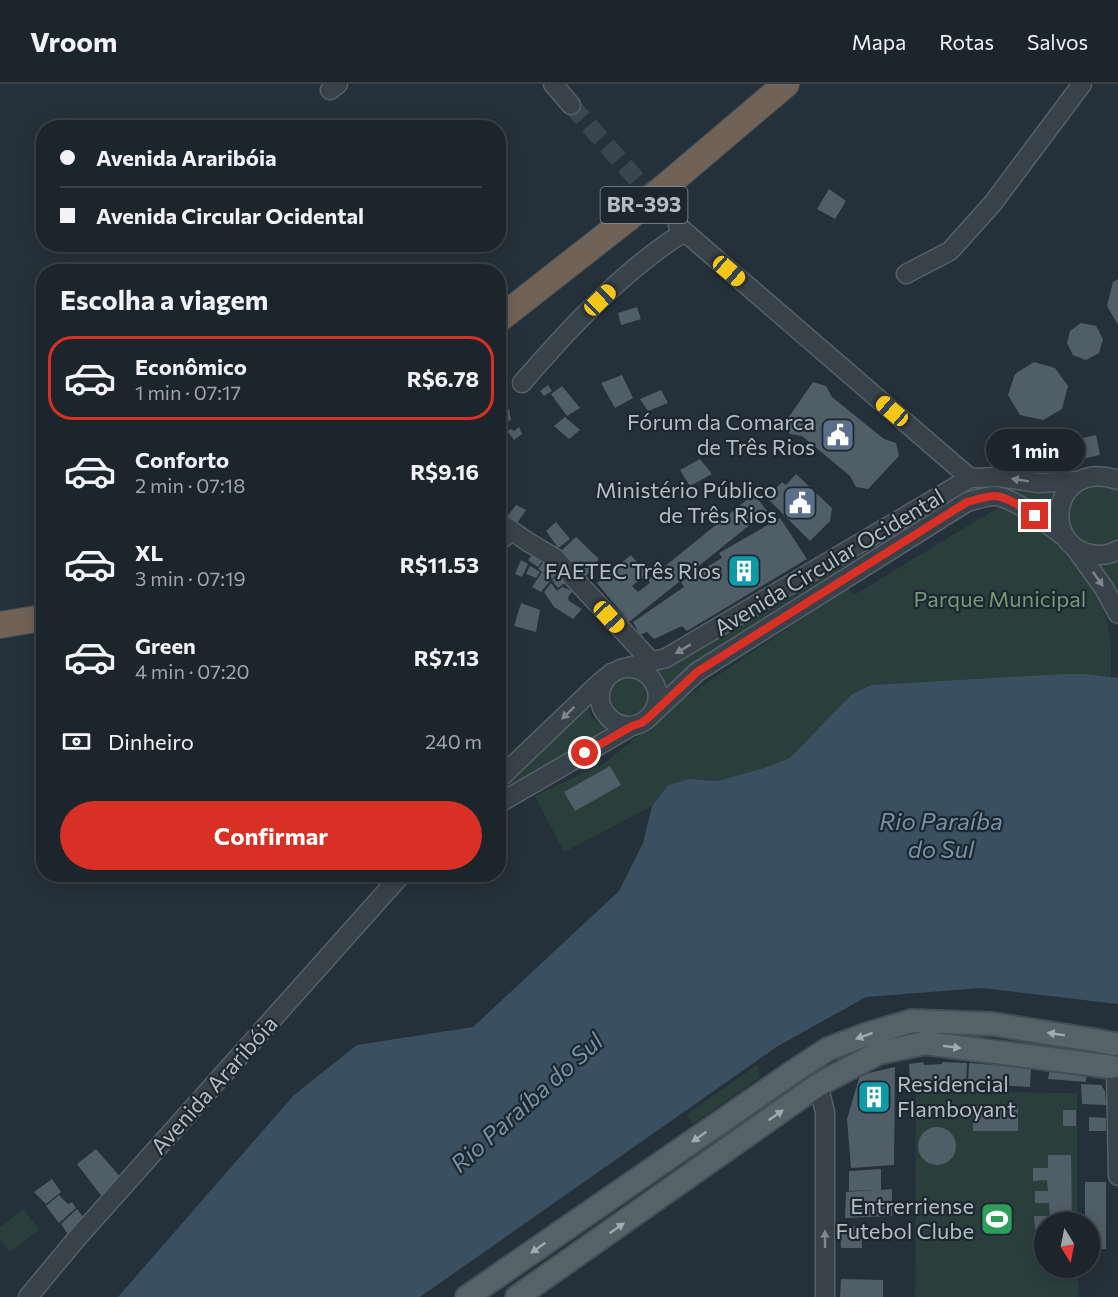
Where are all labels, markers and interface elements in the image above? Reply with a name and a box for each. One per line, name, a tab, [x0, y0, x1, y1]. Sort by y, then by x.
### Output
text: Vroom	[30, 24, 118, 58]
text: Mapa	[852, 29, 906, 54]
text: Rotas	[939, 29, 994, 54]
text: Salvos	[1027, 29, 1088, 54]
text: Avenida Araribóia	[96, 144, 277, 171]
road number: BR-393	[600, 187, 688, 223]
text: Avenida Circular Ocidental	[96, 202, 364, 229]
car	[710, 252, 748, 290]
car	[581, 281, 619, 319]
text: Escolha a viagem	[60, 283, 268, 316]
icon: car	[63, 351, 117, 405]
text: Econômico	[135, 353, 247, 380]
text: R$6.78	[407, 365, 479, 392]
text: 1 min · 07:17	[135, 380, 241, 404]
car	[873, 392, 911, 430]
place label: Fórum da Comarca de Três Rios	[627, 408, 815, 460]
public building icon: Fórum da Comarca de Três Rios	[820, 417, 856, 453]
callout: 1 min	[986, 429, 1084, 471]
text: 1 min	[1012, 438, 1059, 462]
icon: car	[63, 444, 117, 498]
text: Conforto	[135, 446, 229, 473]
text: R$9.16	[410, 458, 479, 485]
text: 2 min · 07:18	[135, 473, 245, 497]
place label: Ministério Público de Três Rios	[595, 476, 777, 528]
one-way arrow	[1010, 476, 1029, 485]
street label: Avenida Circular Ocidental	[709, 482, 949, 641]
public building icon: Ministério Público de Três Rios	[782, 485, 818, 521]
route end	[1021, 502, 1048, 529]
icon: car	[63, 537, 117, 591]
text: XL	[135, 539, 163, 566]
text: R$11.53	[400, 551, 479, 578]
building icon: FAETEC Três Rios	[726, 553, 762, 589]
place label: FAETEC Três Rios	[545, 557, 721, 584]
text: 3 min · 07:19	[135, 566, 246, 590]
one-way arrow	[1092, 571, 1103, 587]
park label: Parque Municipal	[914, 585, 1086, 612]
car	[590, 598, 628, 636]
icon: car	[63, 630, 117, 684]
text: Green	[135, 632, 196, 659]
one-way arrow	[675, 643, 691, 654]
text: R$7.13	[414, 644, 479, 671]
text: 4 min · 07:20	[135, 659, 250, 683]
one-way arrow	[561, 706, 576, 720]
icon: cash	[60, 725, 93, 758]
text: Dinheiro	[108, 728, 194, 755]
text: 240 m	[425, 729, 482, 753]
route start	[571, 739, 598, 766]
button: Confirmar	[60, 801, 482, 870]
water label: Rio Paraíba do Sul	[879, 806, 1003, 863]
street label: Avenida Araribóia	[145, 1010, 283, 1159]
water label: Rio Paraíba do Sul	[444, 1025, 609, 1178]
one-way arrow	[1047, 1030, 1066, 1039]
one-way arrow	[855, 1031, 873, 1041]
one-way arrow	[943, 1042, 962, 1052]
place label: Residencial Flamboyant	[897, 1070, 1016, 1122]
building icon: Residencial Flamboyant	[856, 1079, 892, 1115]
one-way arrow	[768, 1109, 784, 1121]
one-way arrow	[691, 1131, 707, 1143]
place label: Entrerriense Futebol Clube	[835, 1192, 974, 1244]
sports icon: Entrerriense Futebol Clube	[979, 1201, 1015, 1237]
north arrow	[1034, 1212, 1100, 1278]
map controls	[1034, 1212, 1100, 1278]
one-way arrow	[609, 1222, 625, 1234]
one-way arrow	[820, 1229, 830, 1248]
one-way arrow	[531, 1242, 547, 1254]

